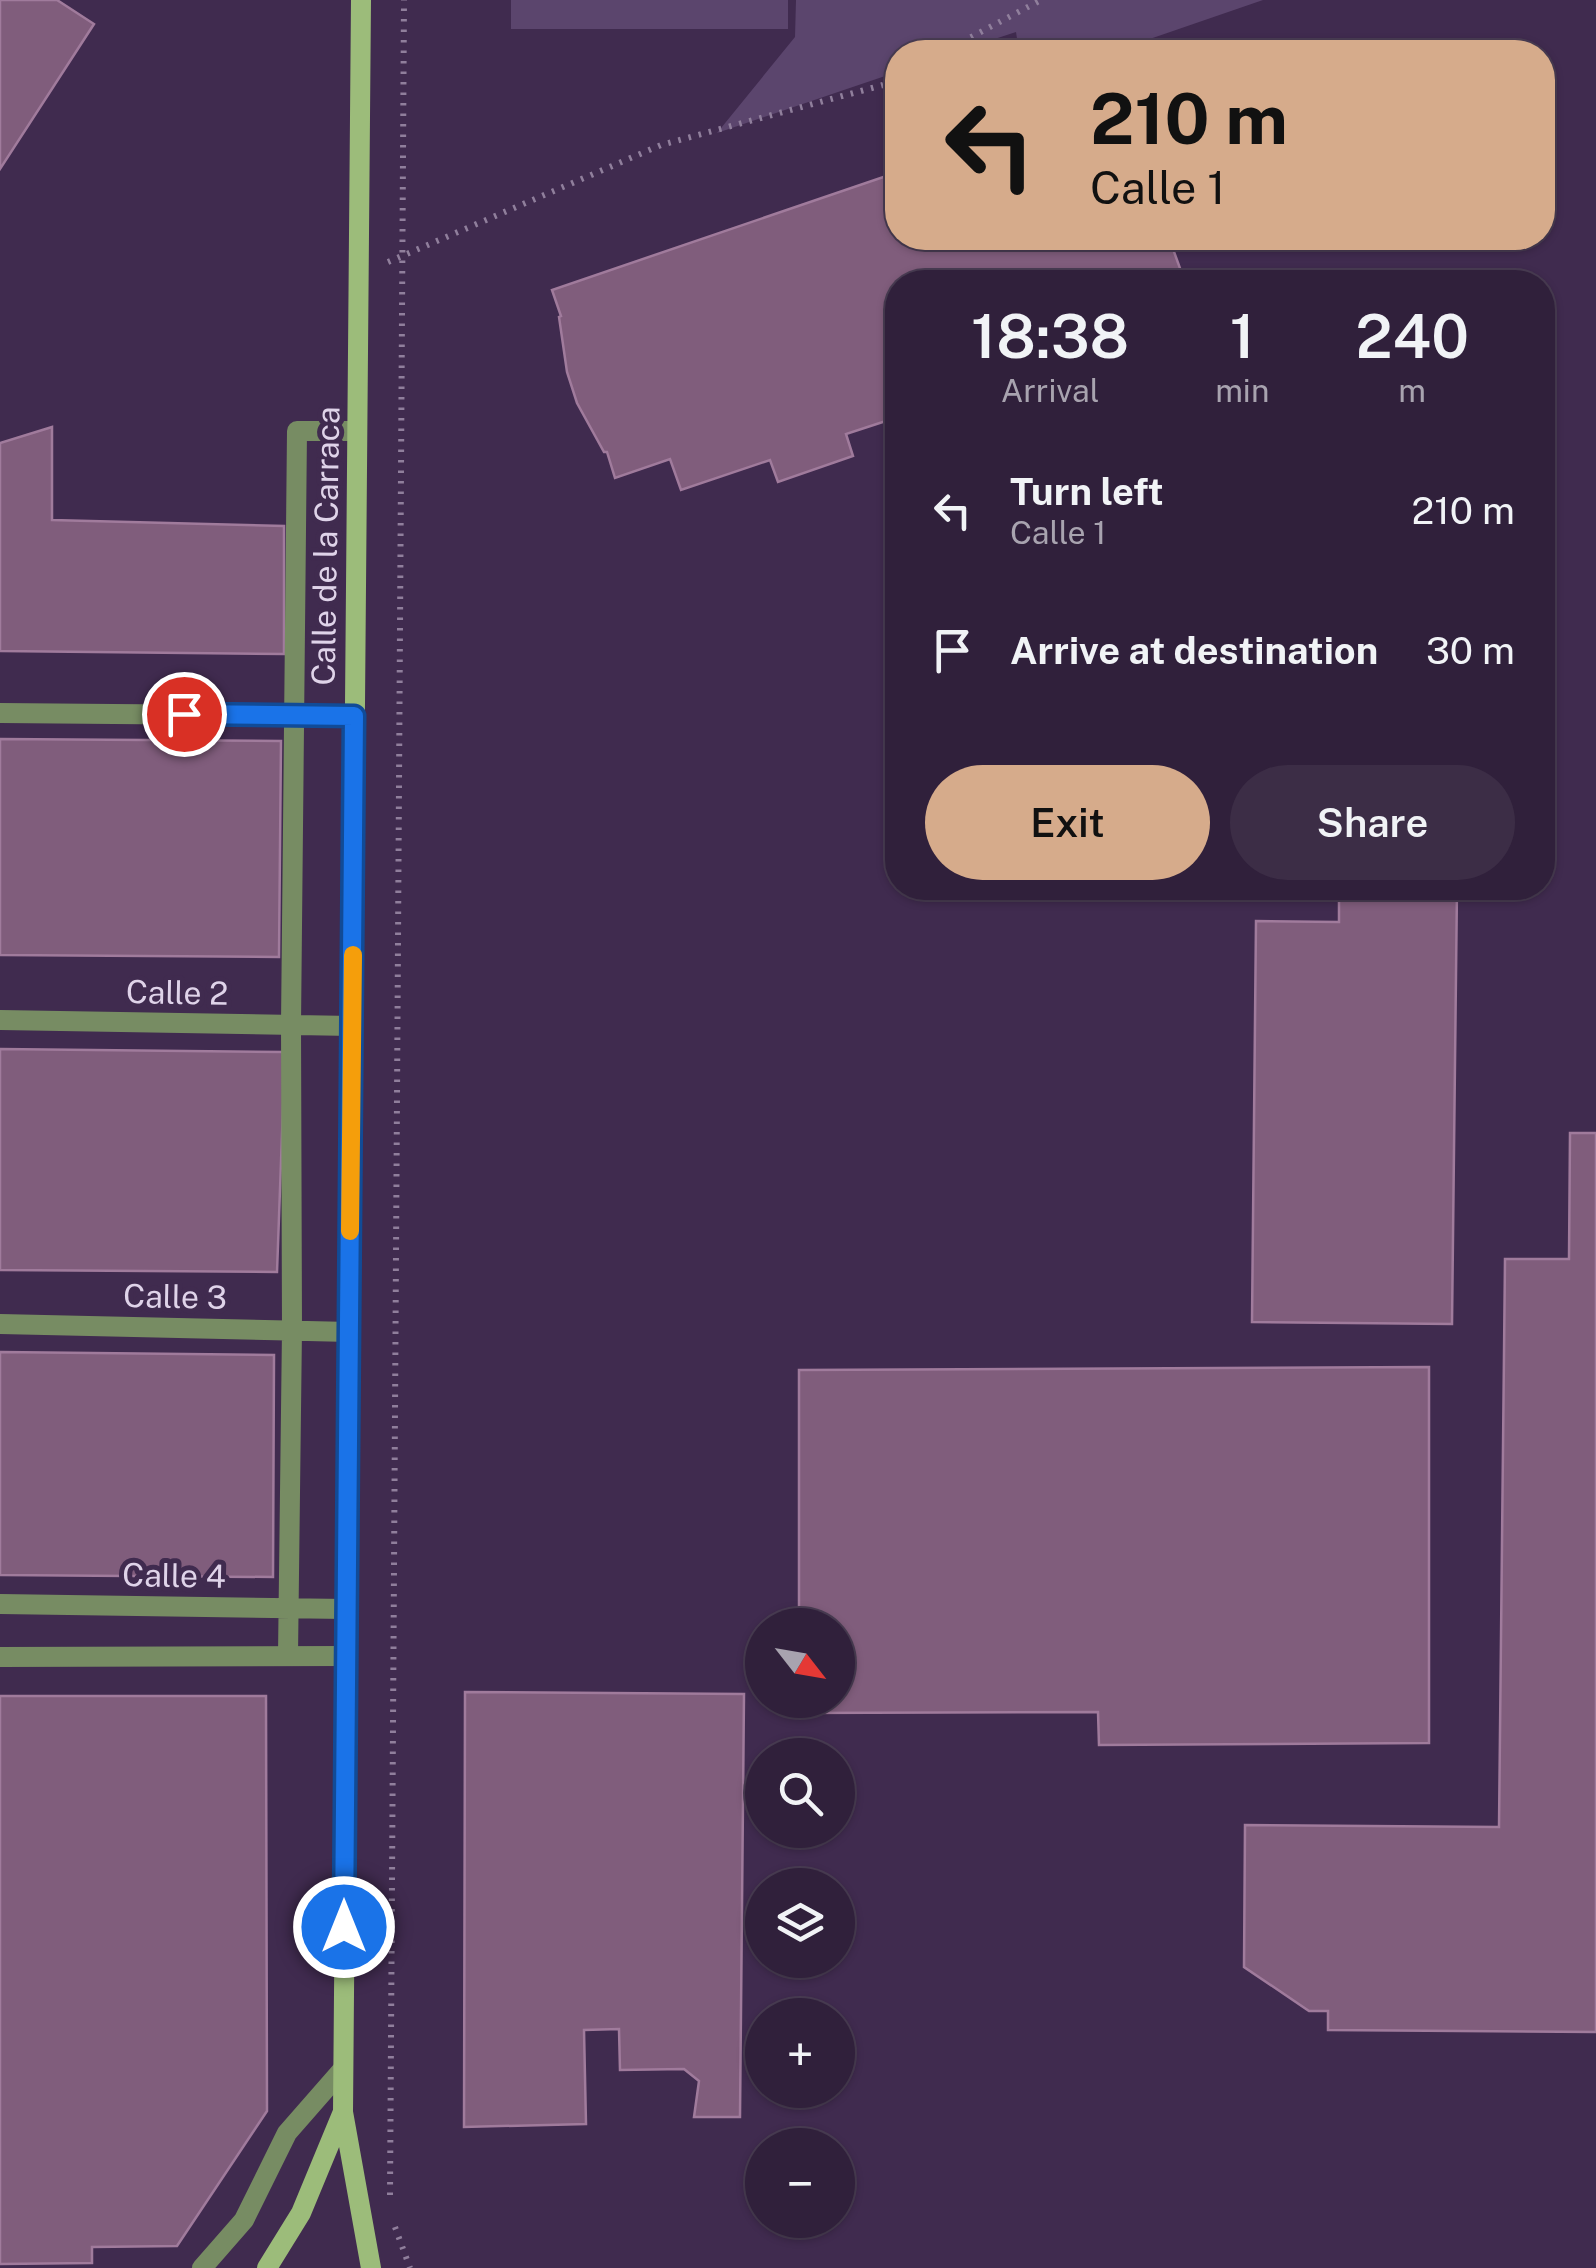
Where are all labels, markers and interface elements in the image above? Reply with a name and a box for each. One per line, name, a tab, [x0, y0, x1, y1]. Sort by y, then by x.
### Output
text: 210 m	[1090, 77, 1288, 160]
icon: left	[925, 80, 1055, 210]
text: Calle 1	[1090, 161, 1225, 214]
text: 18:38	[971, 301, 1129, 372]
text: 1	[1230, 301, 1255, 372]
text: 240	[1355, 301, 1469, 372]
text: Arrival	[1001, 372, 1099, 409]
text: min	[1215, 372, 1269, 409]
text: m	[1398, 372, 1426, 409]
street label: Calle de la Carraca	[305, 406, 346, 686]
text: Turn left	[1010, 469, 1164, 514]
icon: left	[925, 483, 980, 538]
text: 210 m	[1412, 488, 1515, 533]
text: Calle 1	[1010, 514, 1106, 551]
icon: arrive	[925, 623, 980, 678]
text: Arrive at destination	[1010, 628, 1378, 673]
text: 30 m	[1426, 628, 1515, 673]
pin	[142, 672, 227, 757]
icon: arrive	[157, 687, 212, 742]
button: Exit	[925, 765, 1210, 880]
button: Share	[1230, 765, 1515, 880]
street label: Calle 2	[125, 973, 229, 1012]
street label: Calle 3	[123, 1277, 227, 1316]
street label: Calle 4	[122, 1556, 226, 1595]
north arrow	[745, 1608, 855, 1718]
map controls	[745, 1608, 855, 2238]
button: search	[745, 1738, 855, 1848]
button: layers	[745, 1868, 855, 1978]
position arrow	[292, 1875, 396, 1979]
button: +	[745, 1998, 855, 2108]
button: −	[745, 2128, 855, 2238]

